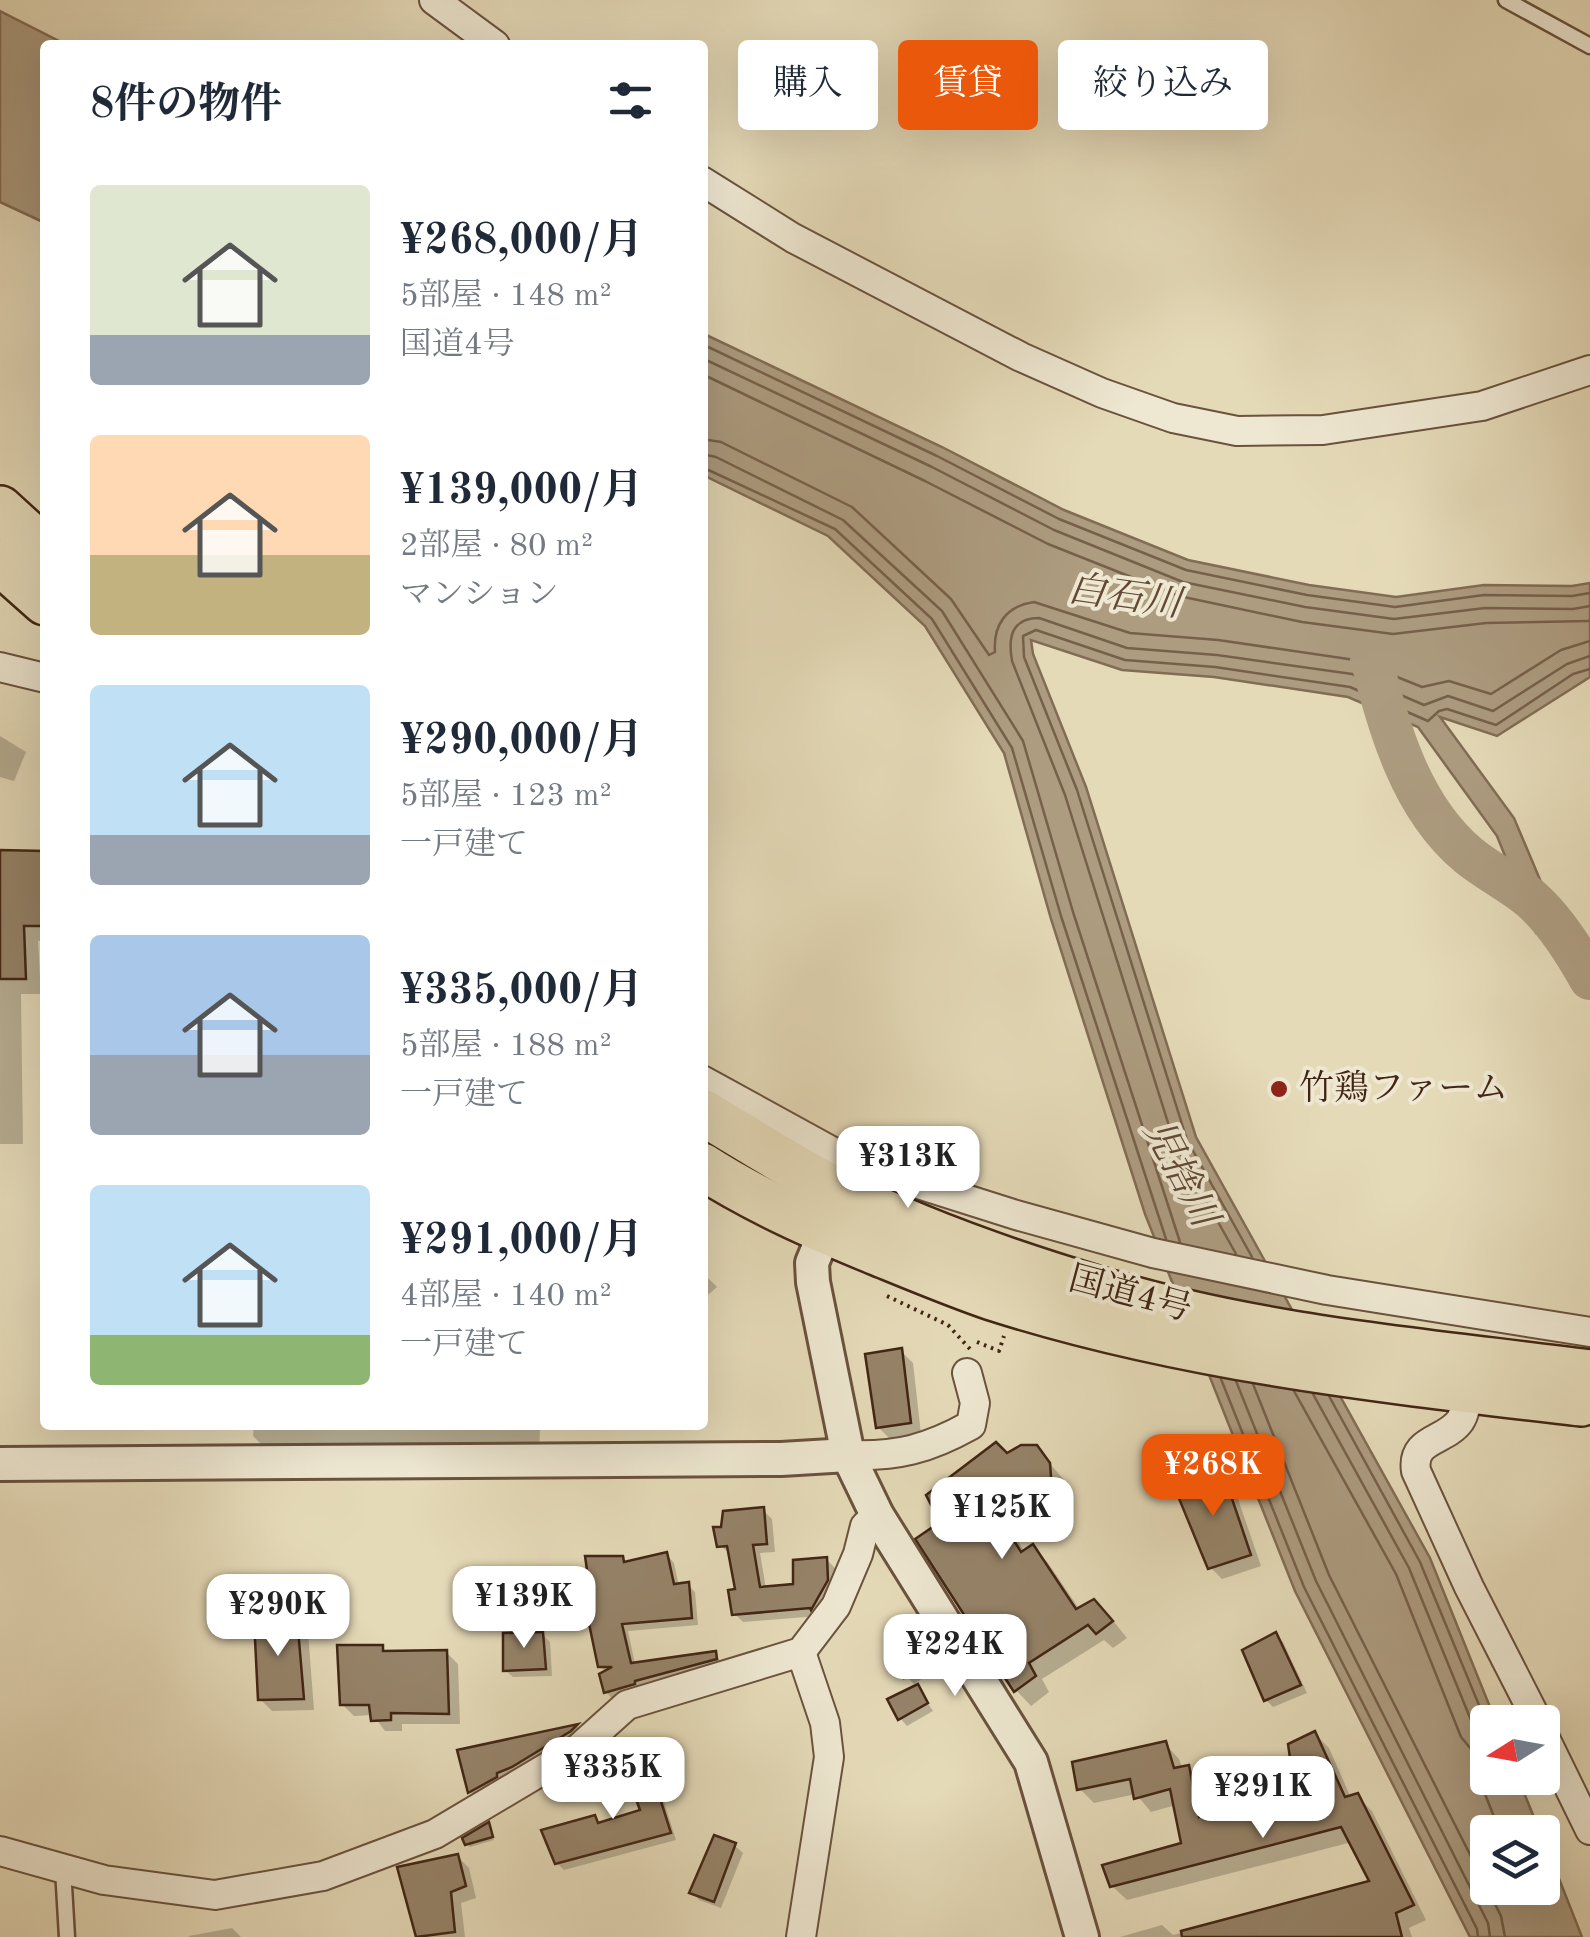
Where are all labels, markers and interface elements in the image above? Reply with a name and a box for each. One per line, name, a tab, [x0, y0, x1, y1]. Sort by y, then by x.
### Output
chip: 購入	[738, 40, 878, 130]
chip: 賃貸	[898, 40, 1038, 130]
chip: 絞り込み	[1058, 40, 1268, 130]
icon: filters	[603, 73, 658, 128]
text: 8件の物件	[90, 85, 282, 127]
text: ¥268,000/月	[400, 221, 643, 263]
icon: home	[170, 225, 290, 345]
text: 5部屋 · 148 m²	[400, 281, 612, 313]
text: 国道4号	[400, 330, 515, 362]
text: ¥139,000/月	[400, 471, 643, 513]
icon: home	[170, 475, 290, 595]
text: 2部屋 · 80 m²	[400, 531, 593, 563]
water label: 白石川	[1065, 568, 1187, 625]
text: マンション	[400, 580, 559, 612]
text: ¥290,000/月	[400, 721, 643, 763]
icon: home	[170, 725, 290, 845]
text: 5部屋 · 123 m²	[400, 781, 612, 813]
text: 一戸建て	[400, 830, 528, 862]
text: ¥335,000/月	[400, 971, 643, 1013]
icon: home	[170, 975, 290, 1095]
text: 5部屋 · 188 m²	[400, 1031, 612, 1063]
place label: 竹鶏ファーム	[1299, 1069, 1508, 1107]
marker: 竹鶏ファーム	[1268, 1078, 1290, 1100]
text: 一戸建て	[400, 1080, 528, 1112]
water label: 児捨川	[1135, 1113, 1227, 1237]
pin: ¥313K	[838, 1126, 978, 1211]
text: ¥313K	[859, 1142, 957, 1174]
text: ¥291,000/月	[400, 1221, 643, 1263]
icon: home	[170, 1225, 290, 1345]
street label: 国道4号	[1065, 1259, 1196, 1328]
text: 4部屋 · 140 m²	[400, 1281, 612, 1313]
text: 一戸建て	[400, 1330, 528, 1362]
pin: ¥268K	[1143, 1434, 1283, 1519]
text: ¥268K	[1164, 1450, 1262, 1482]
pin: ¥125K	[932, 1477, 1072, 1562]
text: ¥125K	[953, 1493, 1051, 1525]
pin: ¥139K	[454, 1566, 594, 1651]
pin: ¥290K	[208, 1574, 348, 1659]
text: ¥139K	[475, 1582, 573, 1614]
text: ¥290K	[229, 1590, 327, 1622]
pin: ¥224K	[885, 1614, 1025, 1699]
text: ¥224K	[906, 1630, 1004, 1662]
north arrow	[1470, 1705, 1560, 1795]
map controls	[1470, 1705, 1560, 1905]
pin: ¥335K	[543, 1737, 683, 1822]
text: ¥335K	[564, 1753, 662, 1785]
pin: ¥291K	[1193, 1756, 1333, 1841]
text: ¥291K	[1214, 1772, 1312, 1804]
button: layers	[1470, 1815, 1560, 1905]

